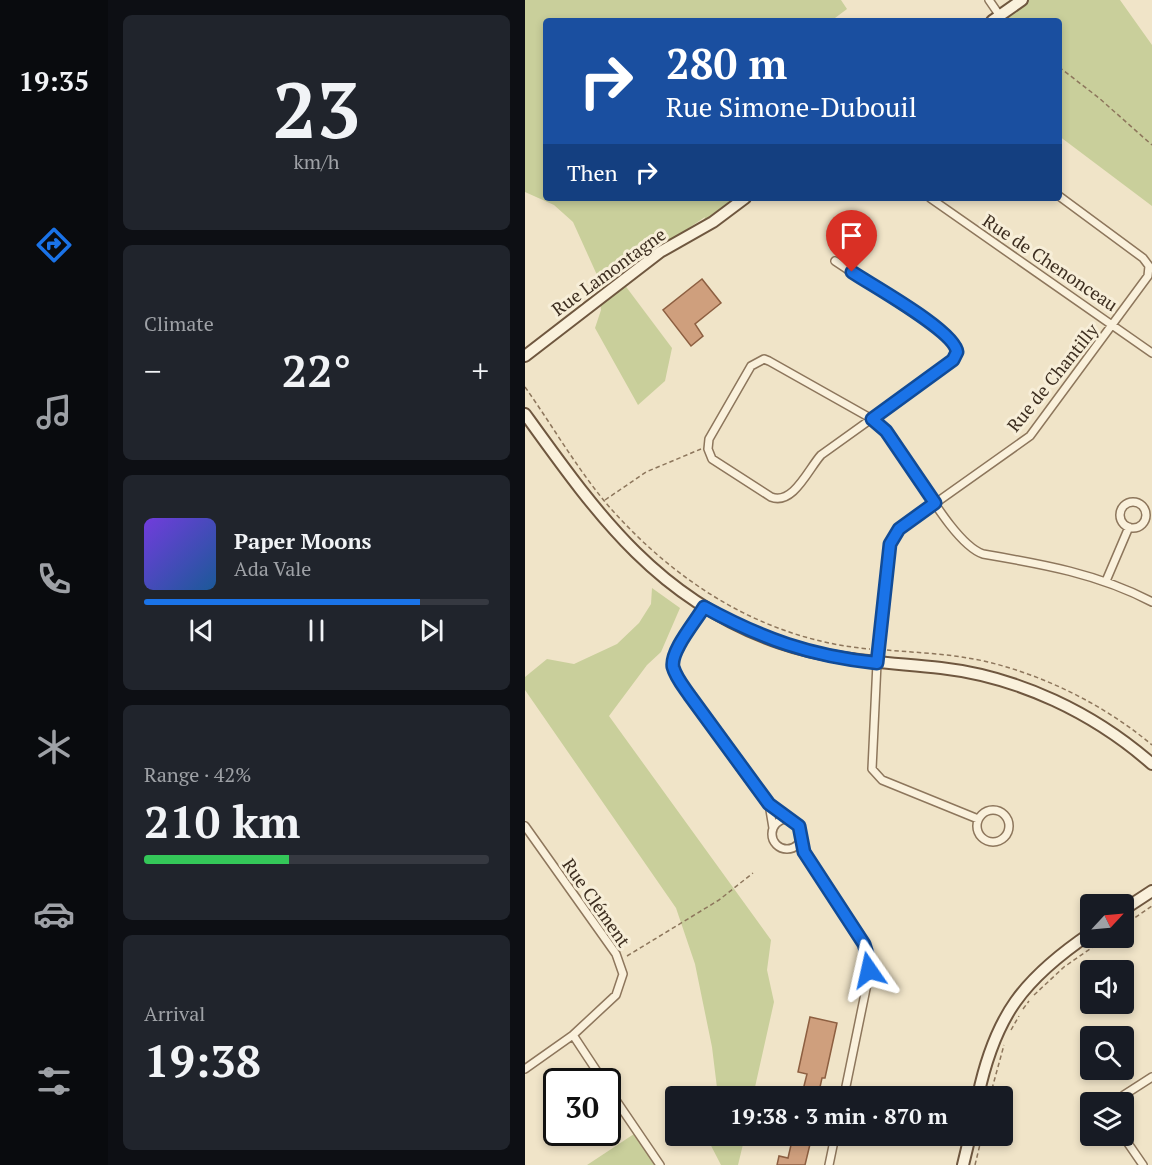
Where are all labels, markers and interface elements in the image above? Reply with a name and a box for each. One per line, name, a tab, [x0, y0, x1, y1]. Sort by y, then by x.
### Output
text: 280 m	[666, 35, 787, 91]
icon: right	[567, 42, 645, 120]
text: 23	[272, 57, 361, 160]
text: 19:35	[19, 63, 89, 99]
text: Rue Simone-Dubouil	[666, 89, 917, 125]
text: km/h	[293, 148, 340, 175]
icon: right	[630, 156, 663, 189]
text: Then	[567, 158, 618, 187]
street label: Rue de Chenonceau	[978, 208, 1123, 316]
pin	[826, 210, 877, 272]
icon: arrive	[835, 219, 868, 252]
street label: Rue Lamontagne	[547, 222, 670, 321]
icon: directions	[33, 224, 75, 266]
text: Climate	[144, 310, 214, 337]
street label: Rue de Chantilly	[1001, 318, 1104, 436]
text: 22°	[282, 340, 351, 400]
text: −	[144, 349, 162, 392]
text: +	[471, 349, 489, 392]
icon: music	[33, 391, 75, 433]
text: Paper Moons	[234, 526, 372, 555]
text: Ada Vale	[234, 555, 311, 582]
icon: phone	[33, 558, 75, 600]
icon: previous	[185, 614, 218, 647]
icon: pause	[300, 614, 333, 647]
icon: next	[415, 614, 448, 647]
icon: climate	[33, 726, 75, 768]
text: Range · 42%	[144, 761, 251, 788]
text: 210 km	[144, 791, 300, 851]
street label: Rue Clément	[557, 853, 636, 952]
icon: car	[33, 893, 75, 935]
north arrow	[1080, 894, 1134, 948]
map controls	[1080, 894, 1134, 1146]
position arrow	[837, 938, 901, 1002]
button: sound	[1080, 960, 1134, 1014]
text: Arrival	[144, 1000, 205, 1027]
button: search	[1080, 1026, 1134, 1080]
text: 19:38	[144, 1030, 261, 1090]
icon: filters	[33, 1060, 75, 1102]
speed limit sign: 30	[543, 1068, 621, 1146]
button: layers	[1080, 1092, 1134, 1146]
text: 19:38 · 3 min · 870 m	[730, 1101, 948, 1130]

